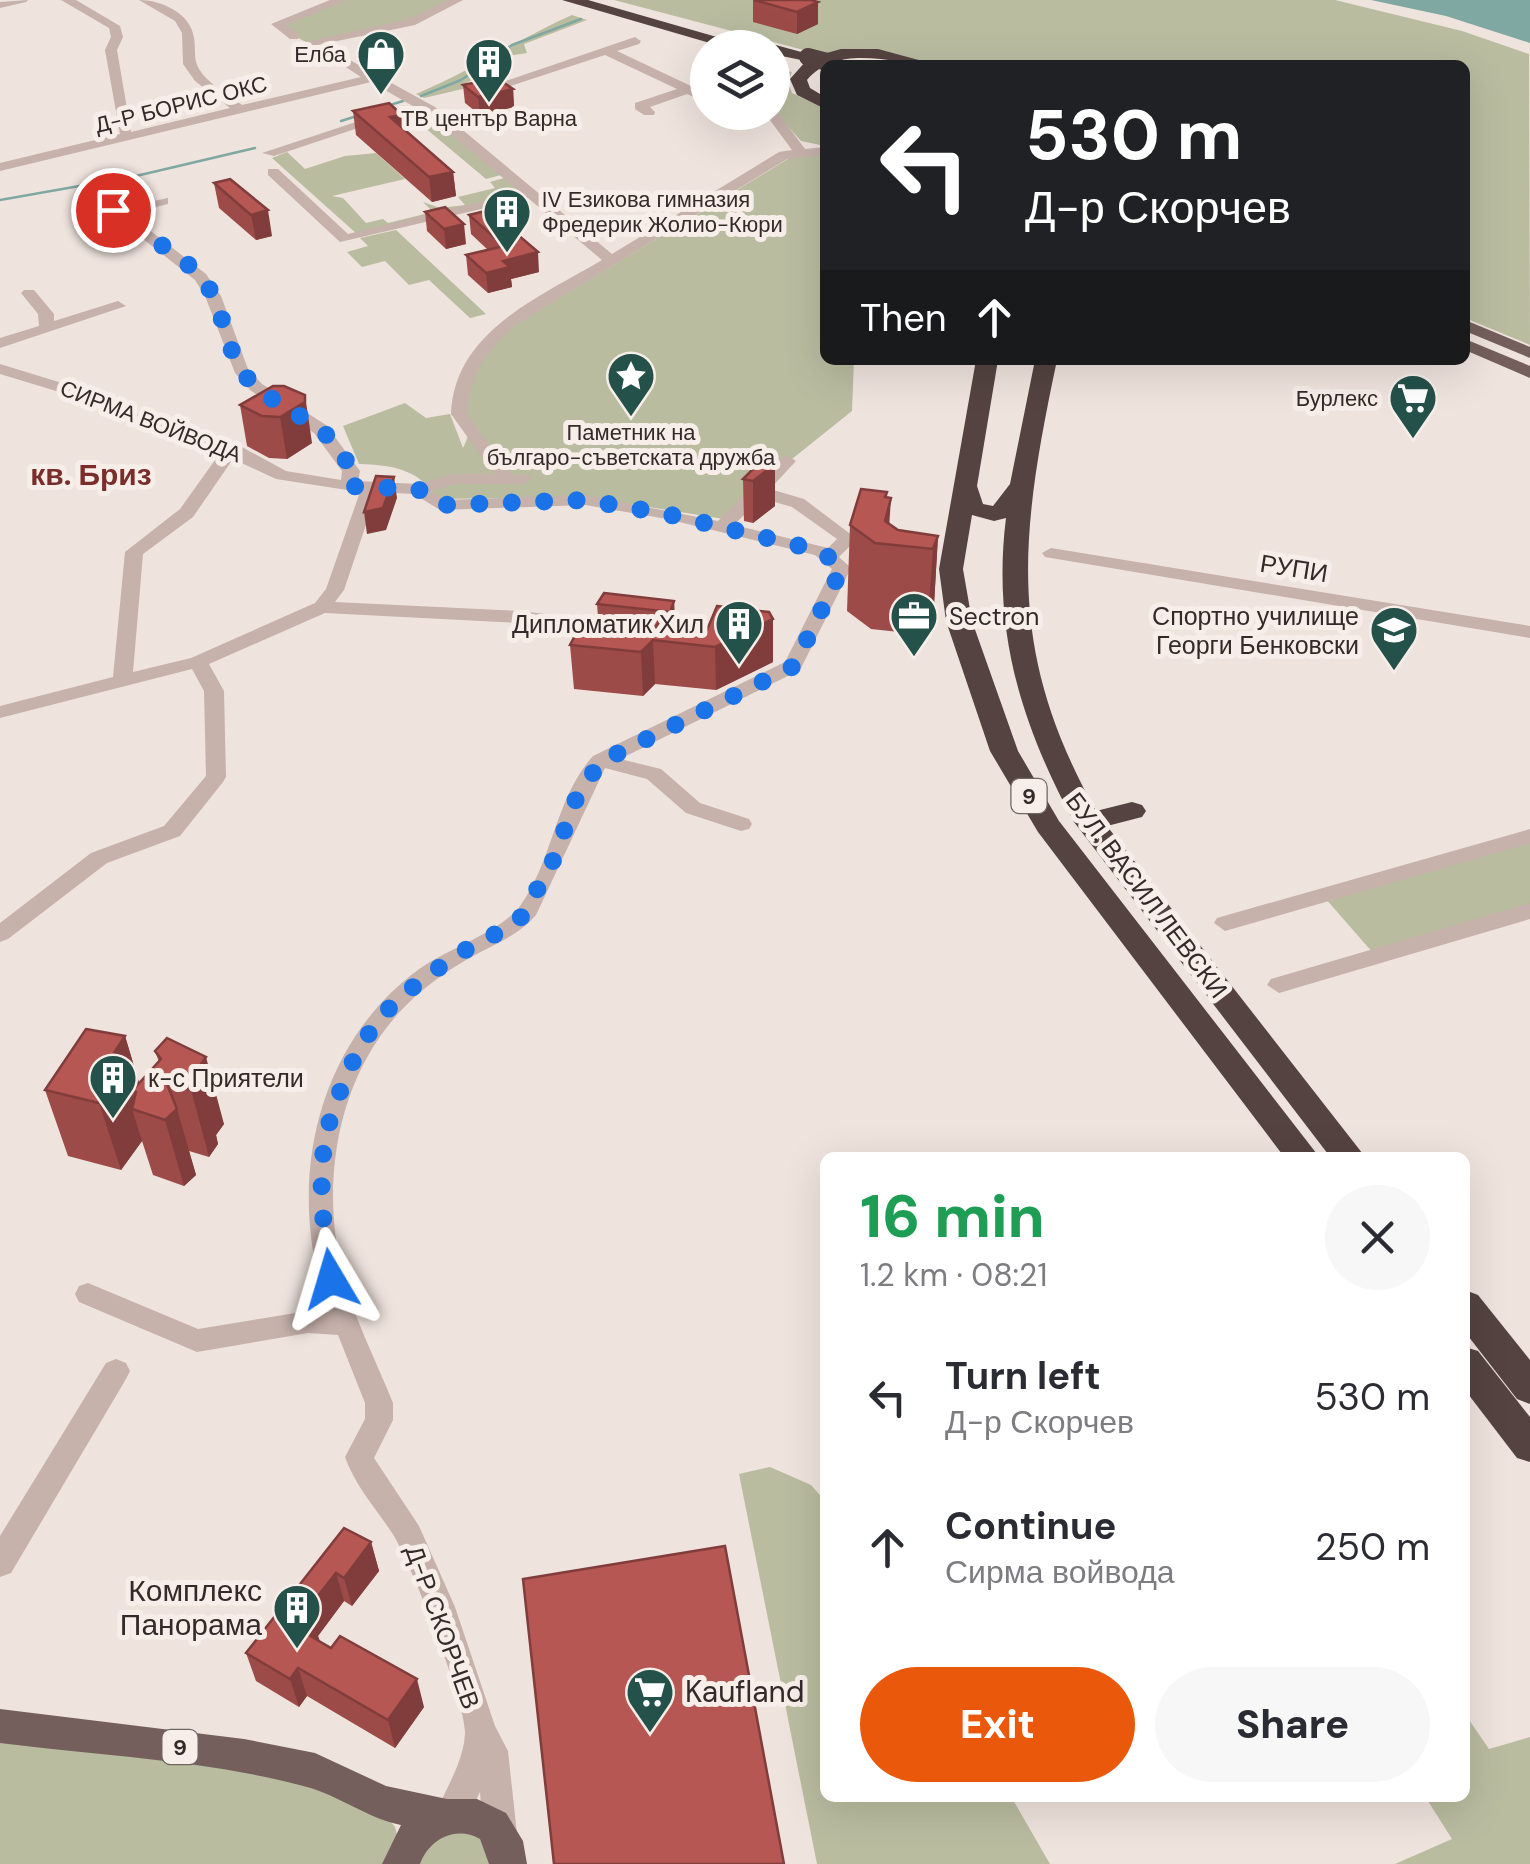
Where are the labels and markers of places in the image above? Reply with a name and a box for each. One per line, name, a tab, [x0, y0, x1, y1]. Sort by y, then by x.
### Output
shop icon: Елба	[355, 28, 407, 96]
building icon: ТВ център Варна	[463, 36, 515, 104]
place label: Елба	[294, 40, 347, 69]
place label: ТВ център Варна	[401, 104, 578, 133]
pin	[71, 168, 156, 253]
place label: IV Езикова гимназия Фредерик Жолио-Кюри	[542, 185, 783, 239]
building icon: IV Езикова гимназия Фредерик Жолио-Кюри	[481, 186, 533, 254]
place icon: Паметник на българо-съветската дружба	[605, 350, 657, 418]
supermarket icon: Бурлекс	[1387, 372, 1439, 440]
place label: Бурлекс	[1296, 384, 1378, 413]
place label: Паметник на българо-съветската дружба	[487, 418, 776, 472]
office icon: Sectron	[888, 590, 940, 658]
building icon: Дипломатик Хил	[713, 598, 765, 666]
place label: Sectron	[949, 600, 1039, 633]
place label: Спортно училище Георги Бенковски	[1152, 600, 1359, 662]
school or university icon: Спортно училище Георги Бенковски	[1368, 604, 1420, 672]
place label: Дипломатик Хил	[512, 608, 704, 641]
building icon: к-с Приятели	[87, 1052, 139, 1120]
place label: к-с Приятели	[148, 1062, 304, 1095]
place label: Комплекс Панорама	[120, 1571, 262, 1644]
building icon: Комплекс Панорама	[271, 1582, 323, 1650]
supermarket icon: Kaufland	[624, 1666, 676, 1734]
place label: Kaufland	[685, 1672, 805, 1711]

